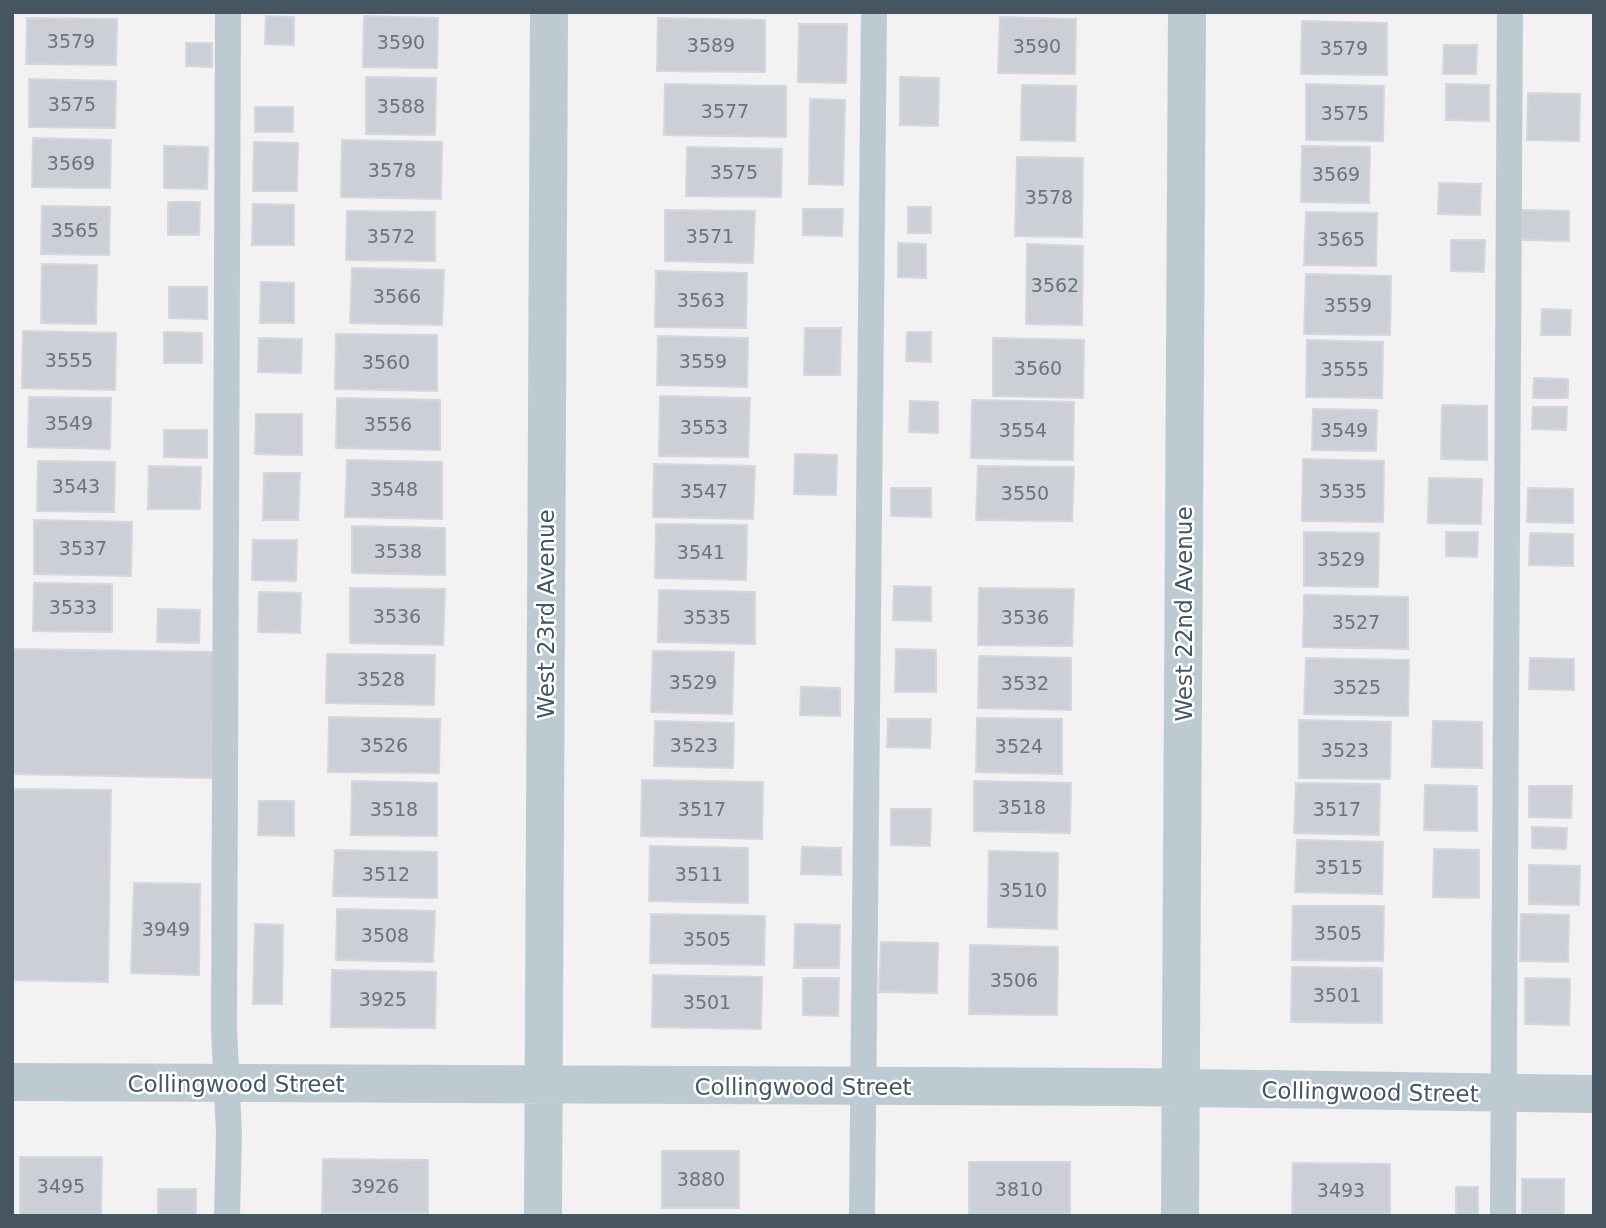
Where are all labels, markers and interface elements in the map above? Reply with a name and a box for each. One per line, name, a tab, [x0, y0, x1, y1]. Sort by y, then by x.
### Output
house number: 3579	[47, 30, 95, 52]
house number: 3590	[377, 31, 425, 53]
house number: 3589	[687, 34, 735, 56]
house number: 3590	[1013, 35, 1061, 57]
house number: 3579	[1320, 37, 1368, 59]
house number: 3575	[48, 93, 96, 115]
house number: 3588	[377, 95, 425, 117]
house number: 3577	[701, 100, 749, 122]
house number: 3575	[1321, 102, 1369, 124]
house number: 3569	[47, 152, 95, 174]
house number: 3578	[368, 159, 416, 181]
house number: 3575	[710, 161, 758, 183]
house number: 3569	[1312, 163, 1360, 185]
house number: 3578	[1025, 186, 1073, 208]
house number: 3565	[51, 219, 99, 241]
house number: 3572	[367, 225, 415, 247]
house number: 3571	[686, 225, 734, 247]
house number: 3565	[1317, 228, 1365, 250]
house number: 3562	[1031, 274, 1079, 296]
house number: 3566	[373, 285, 421, 307]
house number: 3563	[677, 289, 725, 311]
house number: 3559	[1324, 294, 1372, 316]
house number: 3555	[45, 349, 93, 371]
house number: 3559	[679, 350, 727, 372]
house number: 3560	[362, 351, 410, 373]
house number: 3560	[1014, 357, 1062, 379]
house number: 3555	[1321, 358, 1369, 380]
house number: 3549	[45, 412, 93, 434]
house number: 3556	[364, 413, 412, 435]
house number: 3553	[680, 416, 728, 438]
house number: 3554	[999, 419, 1047, 441]
house number: 3549	[1320, 419, 1368, 441]
house number: 3543	[52, 475, 100, 497]
house number: 3548	[370, 478, 418, 500]
house number: 3547	[680, 480, 728, 502]
house number: 3535	[1319, 480, 1367, 502]
house number: 3550	[1001, 482, 1049, 504]
street label: West 22nd Avenue	[1171, 506, 1197, 722]
street label: West 23rd Avenue	[533, 509, 559, 719]
house number: 3537	[59, 537, 107, 559]
house number: 3538	[374, 540, 422, 562]
house number: 3541	[677, 541, 725, 563]
house number: 3529	[1317, 548, 1365, 570]
house number: 3533	[49, 596, 97, 618]
house number: 3536	[373, 605, 421, 627]
house number: 3535	[683, 606, 731, 628]
house number: 3536	[1001, 606, 1049, 628]
house number: 3527	[1332, 611, 1380, 633]
house number: 3528	[357, 668, 405, 690]
house number: 3529	[669, 671, 717, 693]
house number: 3532	[1001, 672, 1049, 694]
house number: 3525	[1333, 676, 1381, 698]
house number: 3526	[360, 734, 408, 756]
house number: 3523	[670, 734, 718, 756]
house number: 3524	[995, 735, 1043, 757]
house number: 3523	[1321, 739, 1369, 761]
house number: 3518	[998, 796, 1046, 818]
house number: 3518	[370, 798, 418, 820]
house number: 3517	[678, 798, 726, 820]
house number: 3517	[1313, 798, 1361, 820]
house number: 3515	[1315, 856, 1363, 878]
house number: 3512	[362, 863, 410, 885]
house number: 3511	[675, 863, 723, 885]
house number: 3510	[999, 879, 1047, 901]
house number: 3949	[142, 918, 190, 940]
house number: 3505	[1314, 922, 1362, 944]
house number: 3508	[361, 924, 409, 946]
house number: 3505	[683, 928, 731, 950]
house number: 3506	[990, 969, 1038, 991]
house number: 3501	[1313, 984, 1361, 1006]
house number: 3925	[359, 988, 407, 1010]
house number: 3501	[683, 991, 731, 1013]
street label: Collingwood Street	[127, 1071, 345, 1097]
street label: Collingwood Street	[694, 1074, 912, 1100]
street label: Collingwood Street	[1261, 1077, 1479, 1107]
house number: 3880	[677, 1168, 725, 1190]
house number: 3495	[37, 1175, 85, 1197]
house number: 3926	[351, 1175, 399, 1197]
house number: 3810	[995, 1178, 1043, 1200]
house number: 3493	[1317, 1179, 1365, 1201]

